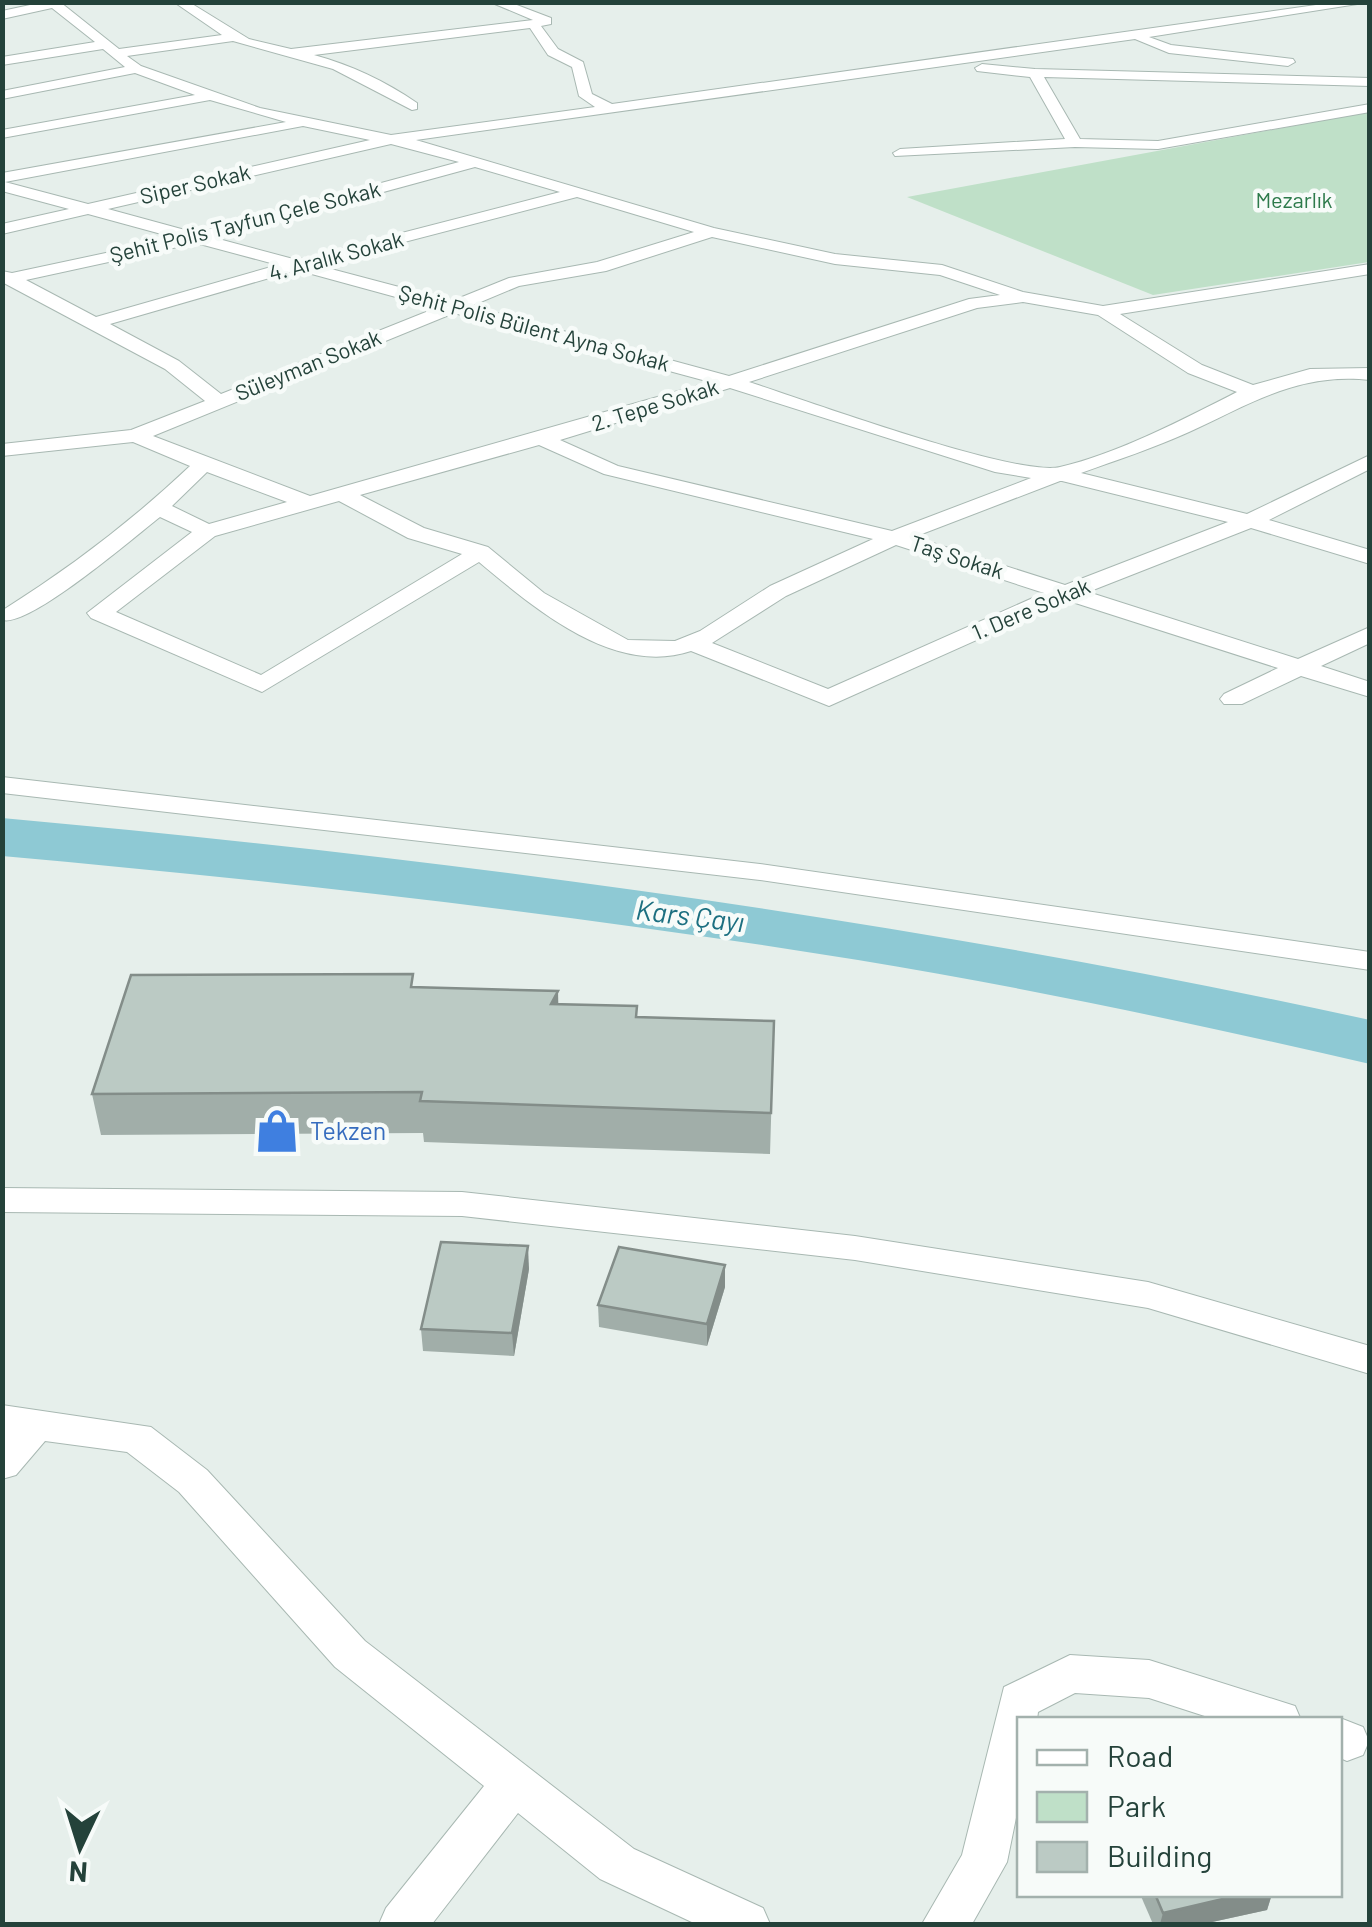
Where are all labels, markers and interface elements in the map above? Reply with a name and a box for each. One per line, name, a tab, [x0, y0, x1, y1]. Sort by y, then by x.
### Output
street label: Siper Sokak	[137, 158, 253, 208]
street label: Şehit Polis Tayfun Çele Sokak	[107, 175, 383, 267]
park label: Mezarlık	[1255, 186, 1333, 212]
street label: 4. Aralık Sokak	[266, 225, 406, 285]
street label: Şehit Polis Bülent Ayna Sokak	[396, 278, 673, 376]
street label: Süleyman Sokak	[231, 323, 384, 405]
street label: 2. Tepe Sokak	[588, 372, 721, 436]
street label: Taş Sokak	[907, 529, 1007, 583]
street label: 1. Dere Sokak	[968, 572, 1093, 645]
water label: Kars Çayı	[634, 892, 746, 939]
shop icon: Tekzen	[253, 1107, 301, 1155]
place label: Tekzen	[310, 1115, 386, 1145]
legend	[1017, 1717, 1342, 1897]
text: Road	[1107, 1737, 1173, 1773]
text: Park	[1107, 1787, 1166, 1823]
north arrow	[30, 1797, 130, 1897]
text: Building	[1107, 1837, 1212, 1873]
text: N	[68, 1855, 89, 1891]

